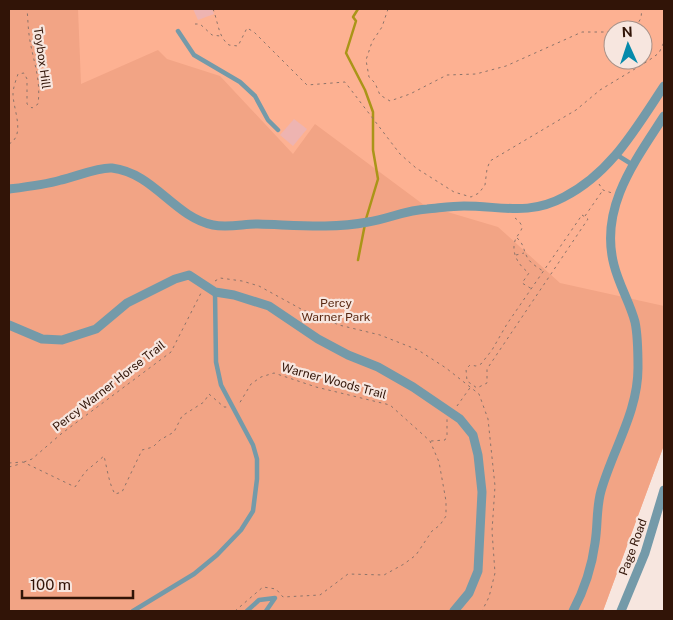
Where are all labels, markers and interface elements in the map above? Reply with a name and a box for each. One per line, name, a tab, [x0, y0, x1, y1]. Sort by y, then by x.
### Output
north arrow	[603, 20, 653, 70]
text: N	[621, 24, 633, 40]
street label: Toybox Hill	[31, 26, 53, 90]
park label: Percy Warner Park	[301, 296, 371, 324]
street label: Percy Warner Horse Trail	[50, 338, 168, 434]
street label: Warner Woods Trail	[280, 360, 389, 402]
street label: Page Road	[616, 517, 650, 577]
scale bar	[22, 568, 134, 600]
text: 100 m	[30, 576, 71, 593]

